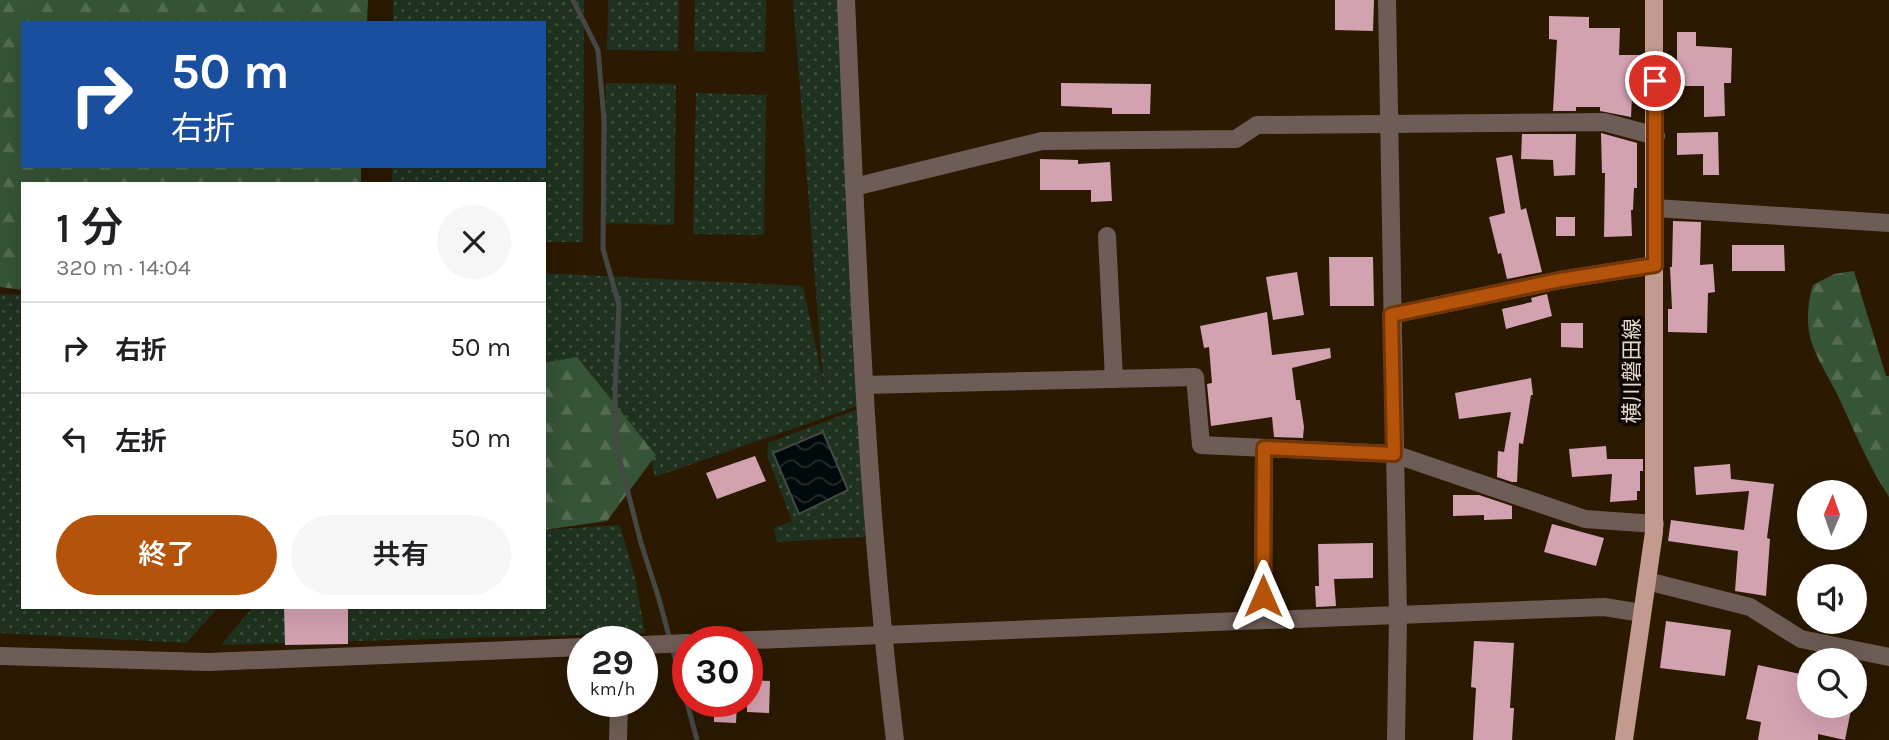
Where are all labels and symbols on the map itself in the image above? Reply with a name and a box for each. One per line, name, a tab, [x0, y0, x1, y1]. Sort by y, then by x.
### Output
pin	[1625, 51, 1685, 111]
street label: 横川磐田線	[1620, 319, 1644, 424]
north arrow	[1797, 480, 1867, 550]
position arrow	[1226, 559, 1300, 633]
speed limit sign: 30	[672, 626, 763, 717]

